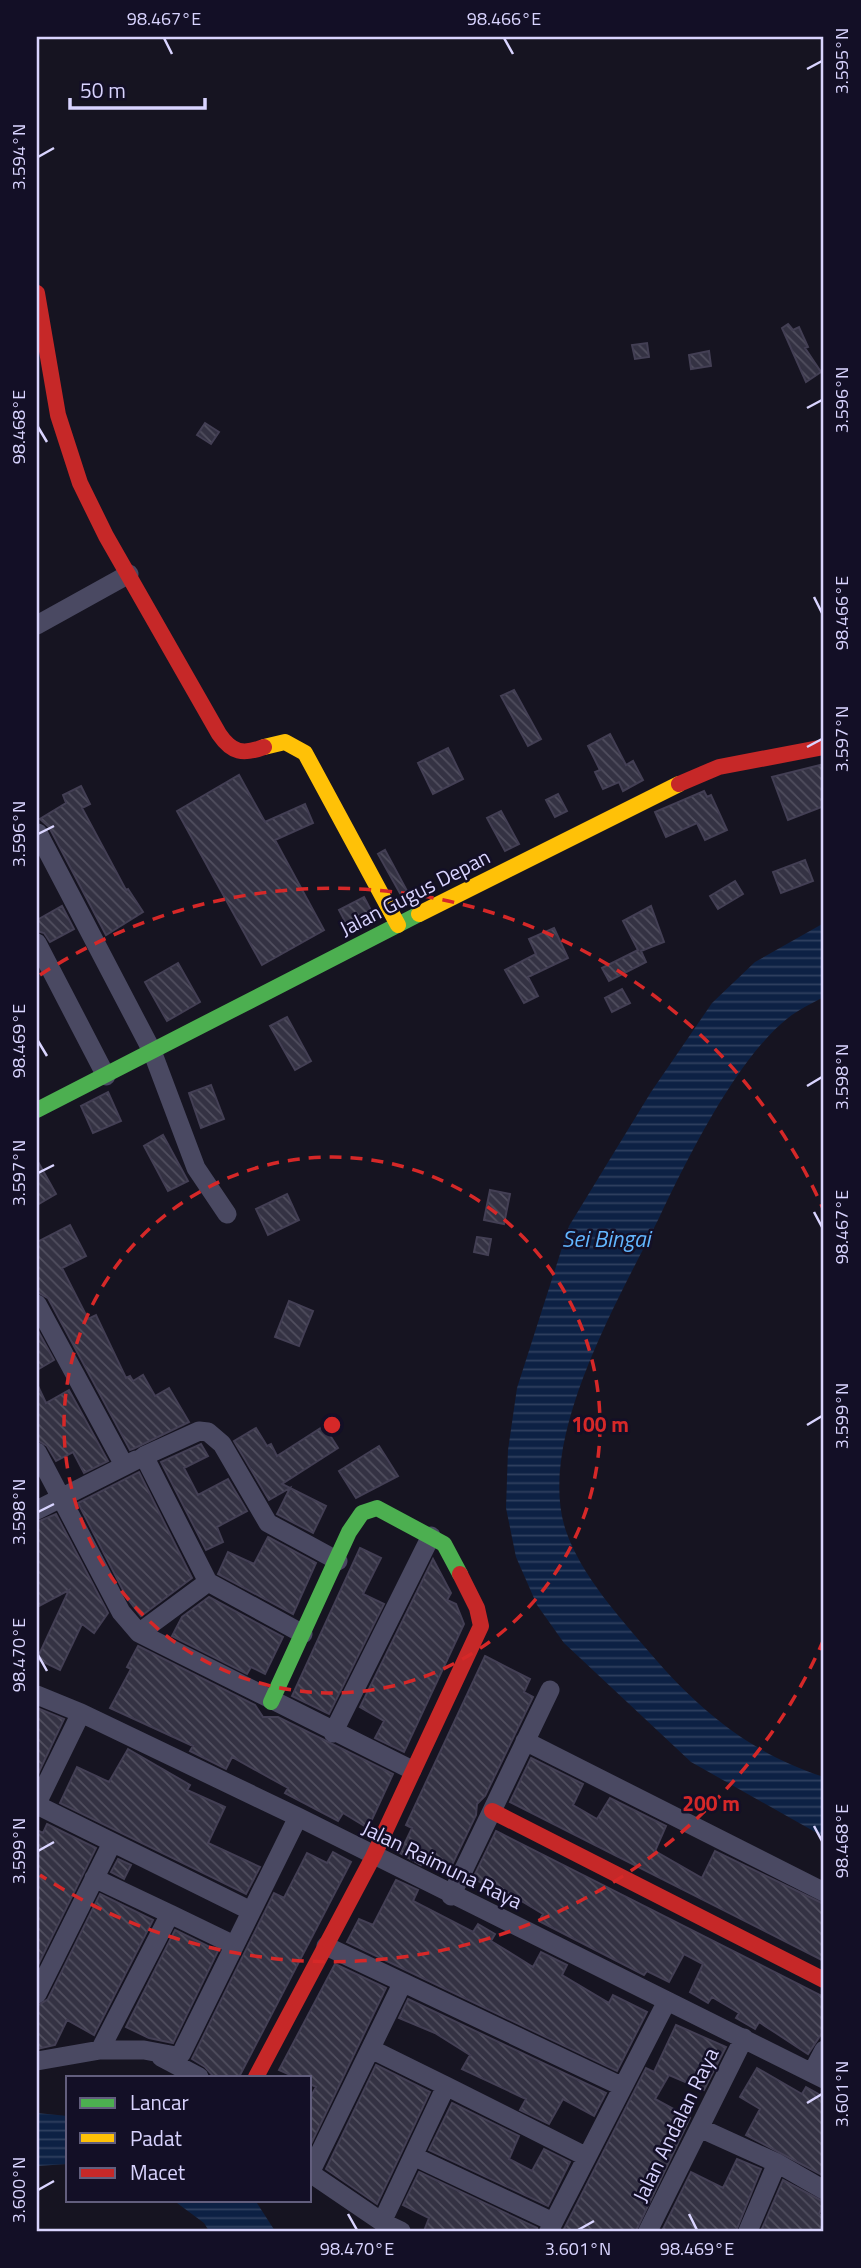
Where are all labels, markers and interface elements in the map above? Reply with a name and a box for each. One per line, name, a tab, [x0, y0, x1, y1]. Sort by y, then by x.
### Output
text: 98.467°E	[127, 5, 201, 32]
text: 98.466°E	[467, 5, 541, 32]
text: 3.595°N	[828, 28, 855, 94]
scale bar	[70, 66, 205, 110]
text: 50 m	[80, 74, 126, 106]
text: 3.594°N	[5, 124, 32, 190]
text: 3.596°N	[828, 367, 855, 433]
text: 98.468°E	[5, 390, 32, 464]
text: 98.466°E	[828, 576, 855, 650]
text: 3.597°N	[828, 706, 855, 772]
text: 3.596°N	[5, 801, 32, 867]
street label: Jalan Gugus Depan	[334, 840, 495, 944]
text: 98.469°E	[5, 1004, 32, 1078]
text: 3.598°N	[828, 1044, 855, 1110]
text: 3.597°N	[5, 1140, 32, 1206]
text: 98.467°E	[828, 1190, 855, 1264]
water label: Sei Bingai	[562, 1221, 652, 1256]
text: 3.599°N	[828, 1383, 855, 1449]
text: 100 m	[571, 1408, 629, 1440]
centre of rings	[320, 1413, 344, 1437]
text: 3.598°N	[5, 1479, 32, 1545]
text: 98.470°E	[5, 1618, 32, 1692]
text: 200 m	[682, 1787, 740, 1819]
text: 98.468°E	[828, 1804, 855, 1878]
street label: Jalan Raimuna Raya	[357, 1811, 528, 1917]
text: 3.599°N	[5, 1818, 32, 1884]
street label: Jalan Andalan Raya	[624, 2041, 727, 2207]
text: 3.601°N	[828, 2061, 855, 2127]
legend	[66, 2076, 312, 2202]
text: Lancar	[130, 2086, 189, 2118]
text: Padat	[130, 2122, 182, 2154]
text: Macet	[130, 2156, 186, 2188]
text: 3.600°N	[5, 2157, 32, 2223]
text: 98.470°E	[320, 2235, 394, 2262]
text: 3.601°N	[545, 2235, 611, 2262]
text: 98.469°E	[660, 2235, 734, 2262]

